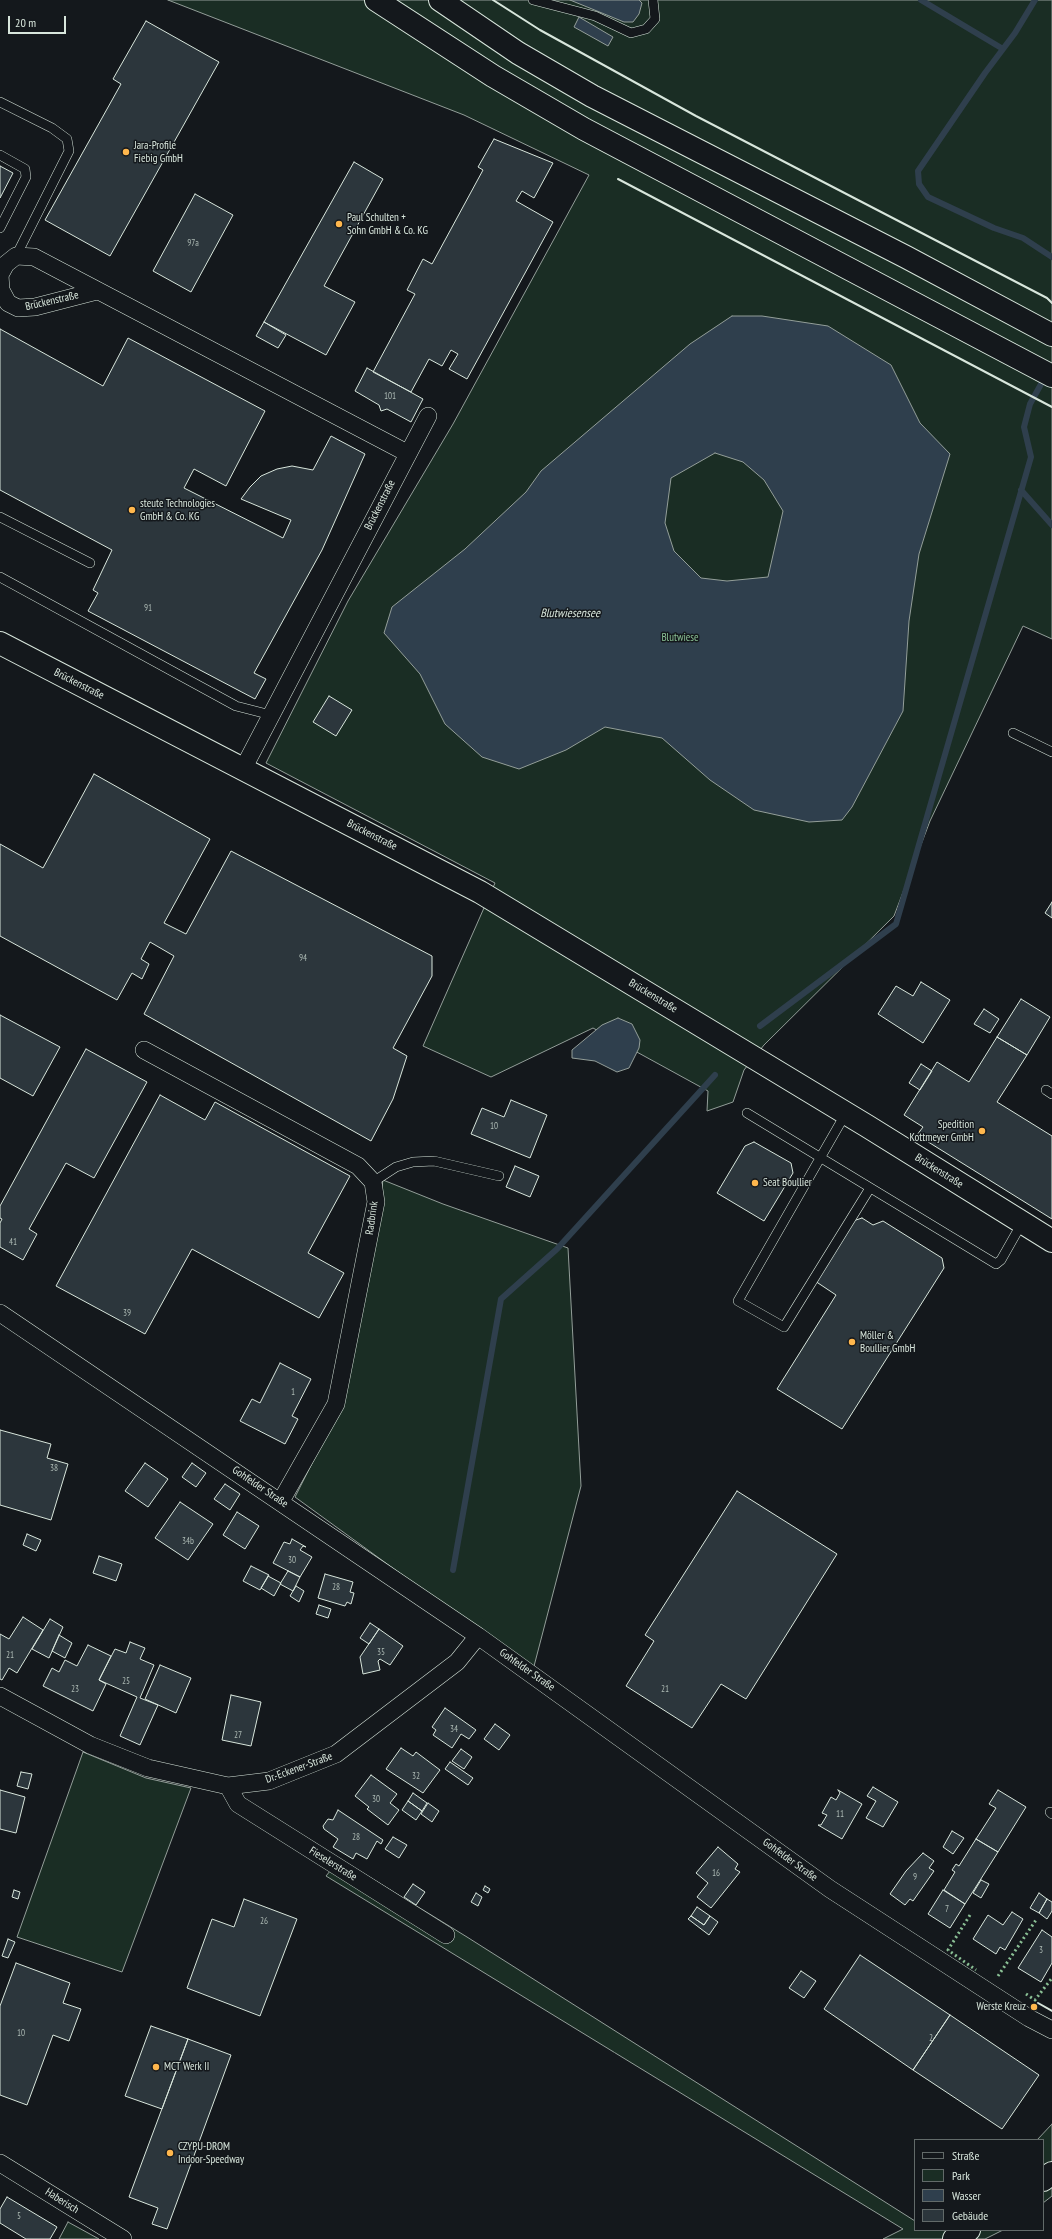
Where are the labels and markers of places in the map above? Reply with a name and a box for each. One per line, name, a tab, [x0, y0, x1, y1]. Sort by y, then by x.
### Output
place label: Jara-Profile Fiebig GmbH	[134, 139, 183, 165]
marker: Jara-Profile Fiebig GmbH	[121, 147, 131, 157]
place label: Paul Schulten + Sohn GmbH & Co. KG	[347, 211, 428, 237]
marker: Paul Schulten + Sohn GmbH & Co. KG	[334, 219, 344, 229]
place label: steute Technologies GmbH & Co. KG	[140, 497, 215, 523]
marker: steute Technologies GmbH & Co. KG	[127, 505, 137, 515]
place label: Spedition Kottmeyer GmbH	[909, 1118, 974, 1144]
marker: Spedition Kottmeyer GmbH	[977, 1126, 987, 1136]
place label: Seat Boullier	[763, 1176, 812, 1190]
marker: Seat Boullier	[750, 1178, 760, 1188]
place label: Möller & Boullier GmbH	[860, 1329, 915, 1355]
marker: Möller & Boullier GmbH	[847, 1337, 857, 1347]
place label: Werste Kreuz	[976, 2000, 1026, 2014]
marker: Werste Kreuz	[1029, 2002, 1039, 2012]
place label: MCT Werk II	[164, 2060, 209, 2074]
marker: MCT Werk II	[151, 2062, 161, 2072]
place label: CZYPU-DROM Indoor-Speedway	[178, 2140, 244, 2166]
marker: CZYPU-DROM Indoor-Speedway	[165, 2148, 175, 2158]

